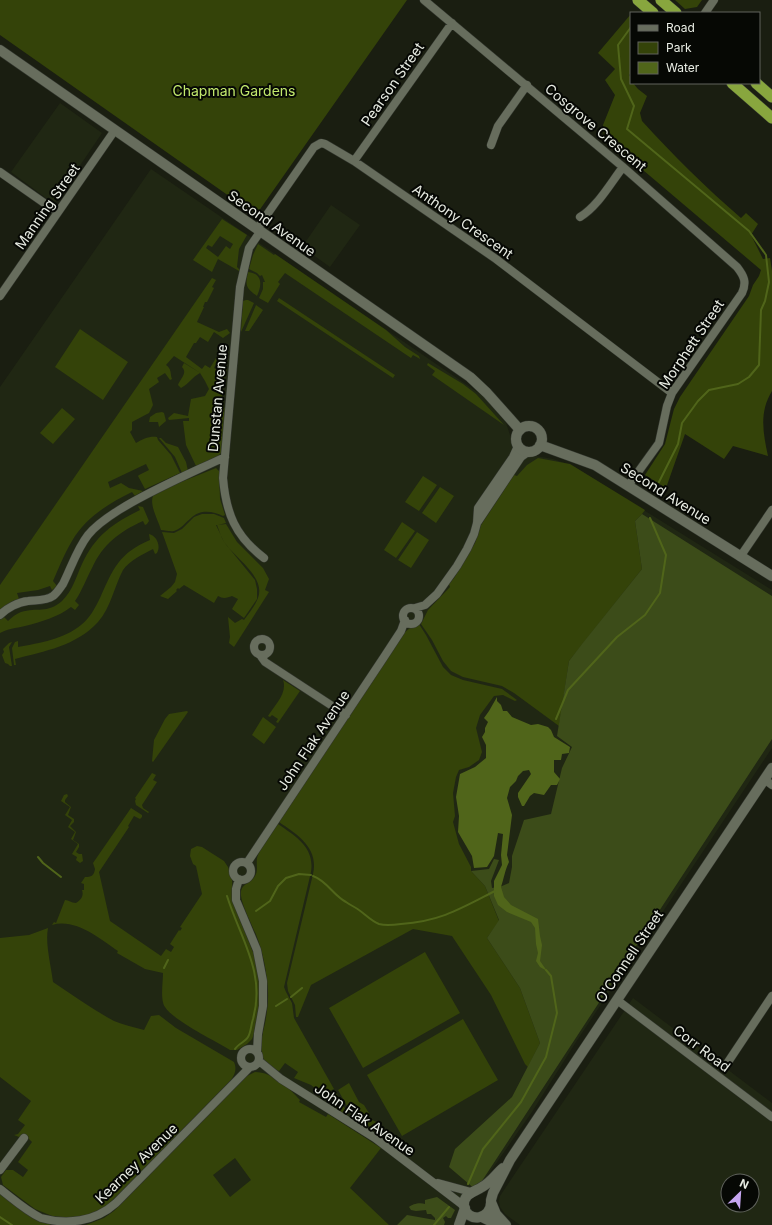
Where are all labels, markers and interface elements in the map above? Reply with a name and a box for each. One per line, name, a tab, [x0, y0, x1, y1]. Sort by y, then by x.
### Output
legend	[630, 12, 760, 84]
text: Road	[666, 20, 695, 35]
street label: Pearson Street	[357, 39, 427, 129]
text: Park	[666, 40, 692, 55]
text: Water	[666, 60, 700, 75]
street label: Cosgrove Crescent	[542, 80, 651, 175]
park label: Chapman Gardens	[172, 82, 296, 99]
street label: Manning Street	[11, 160, 83, 252]
street label: Anthony Crescent	[409, 180, 517, 262]
street label: Second Avenue	[225, 186, 319, 260]
street label: Morphett Street	[655, 296, 727, 392]
street label: Dunstan Avenue	[204, 343, 230, 453]
street label: Second Avenue	[618, 458, 714, 528]
street label: John Flak Avenue	[273, 687, 353, 793]
street label: O'Connell Street	[592, 906, 667, 1006]
street label: Corr Road	[670, 1021, 734, 1075]
street label: John Flak Avenue	[312, 1079, 418, 1159]
street label: Kearney Avenue	[91, 1119, 181, 1207]
north arrow	[720, 1173, 760, 1213]
text: N	[737, 1176, 751, 1192]

